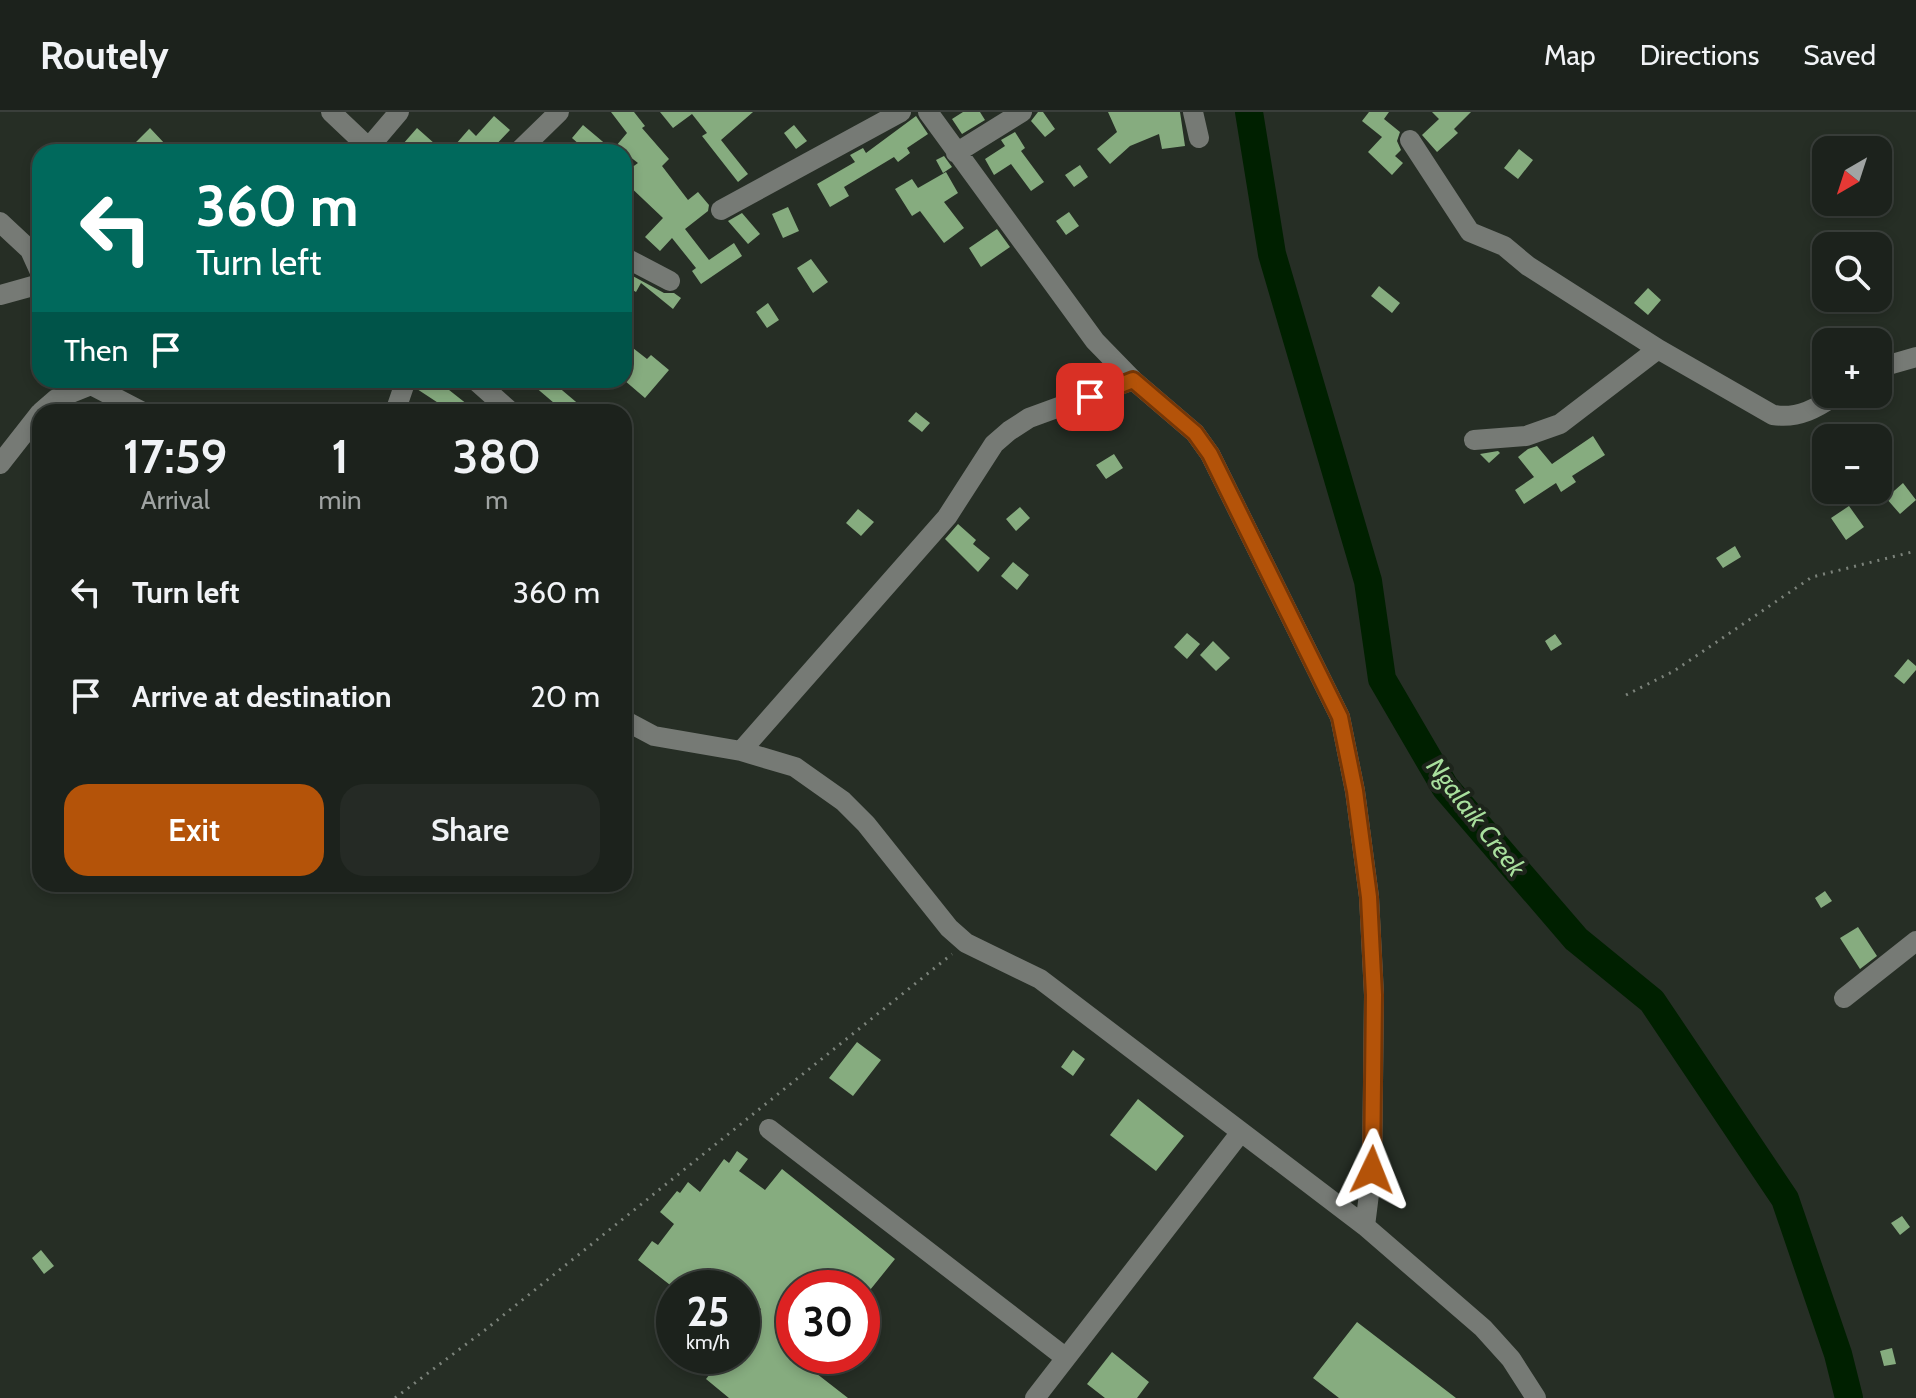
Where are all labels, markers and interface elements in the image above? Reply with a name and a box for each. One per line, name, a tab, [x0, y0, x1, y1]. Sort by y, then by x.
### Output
text: Routely	[40, 32, 169, 79]
text: Map	[1544, 38, 1596, 72]
text: Directions	[1640, 38, 1759, 72]
text: Saved	[1803, 38, 1876, 72]
north arrow	[1812, 136, 1892, 216]
map controls	[1812, 136, 1892, 504]
text: 360 m	[196, 172, 358, 240]
icon: left	[64, 176, 168, 280]
button: search	[1812, 232, 1892, 312]
text: Turn left	[196, 240, 321, 284]
icon: arrive	[144, 328, 188, 372]
button: +	[1812, 328, 1892, 408]
text: Then	[64, 332, 128, 369]
pin	[1056, 363, 1124, 431]
icon: arrive	[1068, 375, 1112, 419]
button: −	[1812, 424, 1892, 504]
text: 17:59	[123, 427, 228, 485]
text: 1	[332, 427, 348, 485]
text: 380	[452, 427, 541, 485]
text: Arrival	[141, 484, 210, 516]
text: min	[319, 484, 361, 516]
text: m	[485, 484, 508, 516]
icon: left	[64, 570, 108, 614]
text: Turn left	[132, 574, 240, 611]
text: 360 m	[513, 574, 600, 611]
icon: arrive	[64, 674, 108, 718]
text: Arrive at destination	[132, 678, 392, 715]
text: 20 m	[530, 678, 600, 715]
water label: Ngalaik Creek	[1420, 751, 1533, 883]
button: Exit	[64, 784, 324, 876]
button: Share	[340, 784, 600, 876]
position arrow	[1330, 1128, 1414, 1212]
speed limit sign: 30	[776, 1270, 880, 1374]
text: 25	[687, 1287, 729, 1336]
text: km/h	[686, 1330, 730, 1354]

